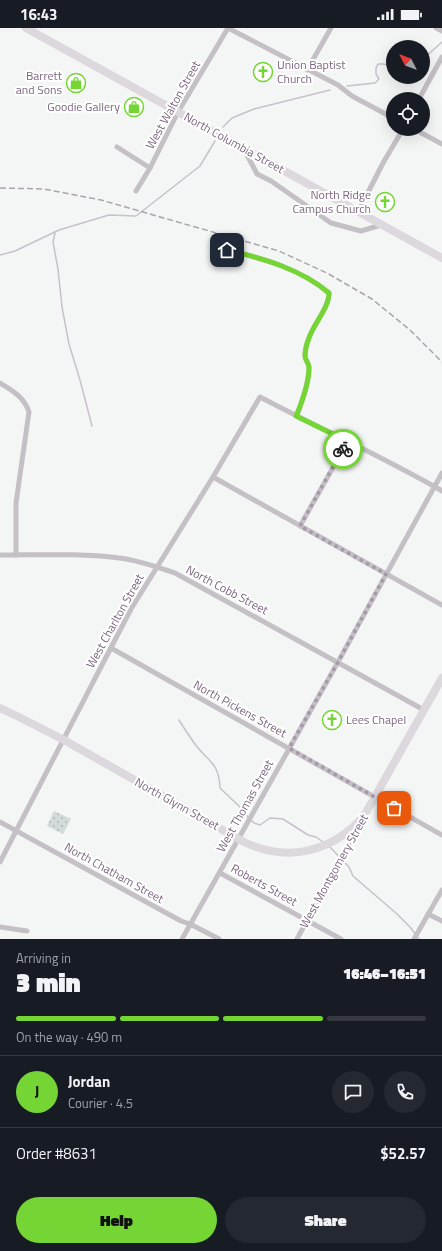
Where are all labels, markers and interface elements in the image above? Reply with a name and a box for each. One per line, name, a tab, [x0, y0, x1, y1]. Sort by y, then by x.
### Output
text: 16:43	[20, 3, 57, 26]
north arrow	[386, 40, 430, 84]
map controls	[386, 40, 430, 136]
place label: Union Baptist Church	[277, 55, 346, 88]
street label: West Walton Street	[140, 56, 205, 153]
church icon: Union Baptist Church	[252, 61, 274, 83]
place label: Barrett and Sons	[16, 66, 63, 99]
shop icon: Barrett and Sons	[65, 72, 87, 94]
button: locate	[386, 92, 430, 136]
shop icon: Goodie Gallery	[123, 96, 145, 118]
place label: Goodie Gallery	[47, 97, 120, 116]
street label: North Columbia Street	[181, 107, 289, 178]
place label: North Ridge Campus Church	[292, 185, 371, 218]
church icon: North Ridge Campus Church	[374, 191, 396, 213]
pin	[210, 233, 244, 267]
icon: home	[216, 239, 238, 261]
courier	[323, 429, 363, 469]
icon: bike	[332, 438, 354, 460]
street label: North Cobb Street	[183, 560, 272, 620]
street label: West Charlton Street	[81, 569, 149, 671]
street label: North Pickens Street	[190, 675, 291, 742]
church icon: Lees Chapel	[321, 709, 343, 731]
place label: Lees Chapel	[346, 710, 406, 729]
street label: West Thomas Street	[211, 755, 278, 855]
street label: North Glynn Street	[131, 772, 224, 835]
pin	[377, 791, 411, 825]
icon: bag	[383, 797, 405, 819]
street label: West Montgomery Street	[294, 809, 373, 931]
street label: North Chatham Street	[61, 837, 168, 908]
street label: Roberts Street	[227, 858, 302, 911]
text: Arriving in	[16, 948, 71, 968]
text: 16:46–16:51	[343, 962, 426, 985]
text: 3 min	[16, 963, 81, 1002]
text: On the way · 490 m	[16, 1027, 122, 1047]
text: Jordan	[68, 1070, 110, 1093]
button: chat	[332, 1071, 374, 1113]
button: phone	[384, 1071, 426, 1113]
text: J	[35, 1080, 39, 1103]
text: Courier · 4.5	[68, 1093, 133, 1113]
text: Order #8631	[16, 1142, 97, 1165]
text: $52.57	[380, 1142, 426, 1165]
button: Help	[16, 1197, 217, 1243]
button: Share	[225, 1197, 426, 1243]

